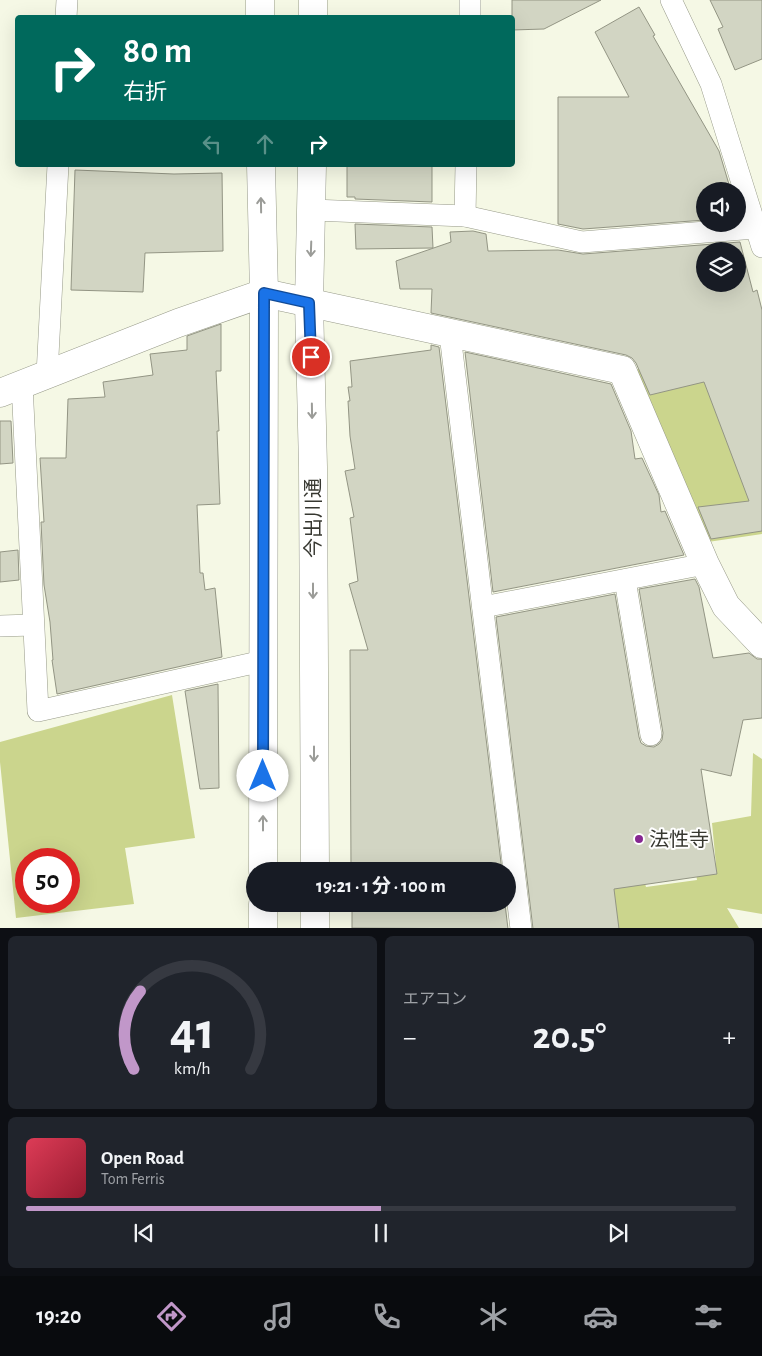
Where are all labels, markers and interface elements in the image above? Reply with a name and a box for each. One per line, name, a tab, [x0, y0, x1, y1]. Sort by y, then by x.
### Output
text: 80 m	[123, 34, 192, 69]
icon: right	[40, 35, 105, 100]
text: 右折	[123, 81, 167, 103]
icon: left	[198, 130, 226, 158]
icon: ahead	[251, 130, 279, 158]
icon: right	[304, 130, 332, 158]
map controls	[696, 182, 746, 292]
button: sound	[696, 182, 746, 232]
one-way arrow	[256, 197, 266, 214]
one-way arrow	[306, 240, 316, 256]
button: layers	[696, 242, 746, 292]
pin	[290, 336, 332, 378]
icon: arrive	[297, 343, 325, 371]
one-way arrow	[307, 402, 317, 419]
street label: 今出川通	[303, 478, 324, 558]
one-way arrow	[309, 583, 318, 599]
one-way arrow	[309, 745, 319, 761]
position arrow	[236, 749, 288, 801]
one-way arrow	[258, 815, 268, 831]
place label: 法性寺	[649, 829, 709, 850]
marker: 法性寺	[633, 833, 645, 845]
speed limit sign: 50	[15, 848, 80, 913]
text: 19:21 · 1 分 · 100 m	[316, 877, 446, 896]
text: エアコン	[403, 991, 467, 1007]
text: 41	[170, 1006, 215, 1058]
text: 20.5°	[533, 1018, 606, 1056]
text: −	[403, 1024, 416, 1052]
text: +	[723, 1024, 736, 1052]
text: km/h	[174, 1060, 211, 1078]
text: Open Road	[101, 1149, 184, 1168]
text: Tom Ferris	[101, 1171, 165, 1187]
icon: previous	[130, 1219, 158, 1247]
icon: pause	[367, 1219, 395, 1247]
icon: next	[604, 1219, 632, 1247]
icon: directions	[154, 1299, 189, 1334]
icon: music	[261, 1299, 296, 1334]
icon: phone	[369, 1299, 404, 1334]
icon: climate	[476, 1299, 511, 1334]
icon: car	[583, 1299, 618, 1334]
icon: filters	[691, 1299, 726, 1334]
text: 19:20	[36, 1305, 82, 1327]

